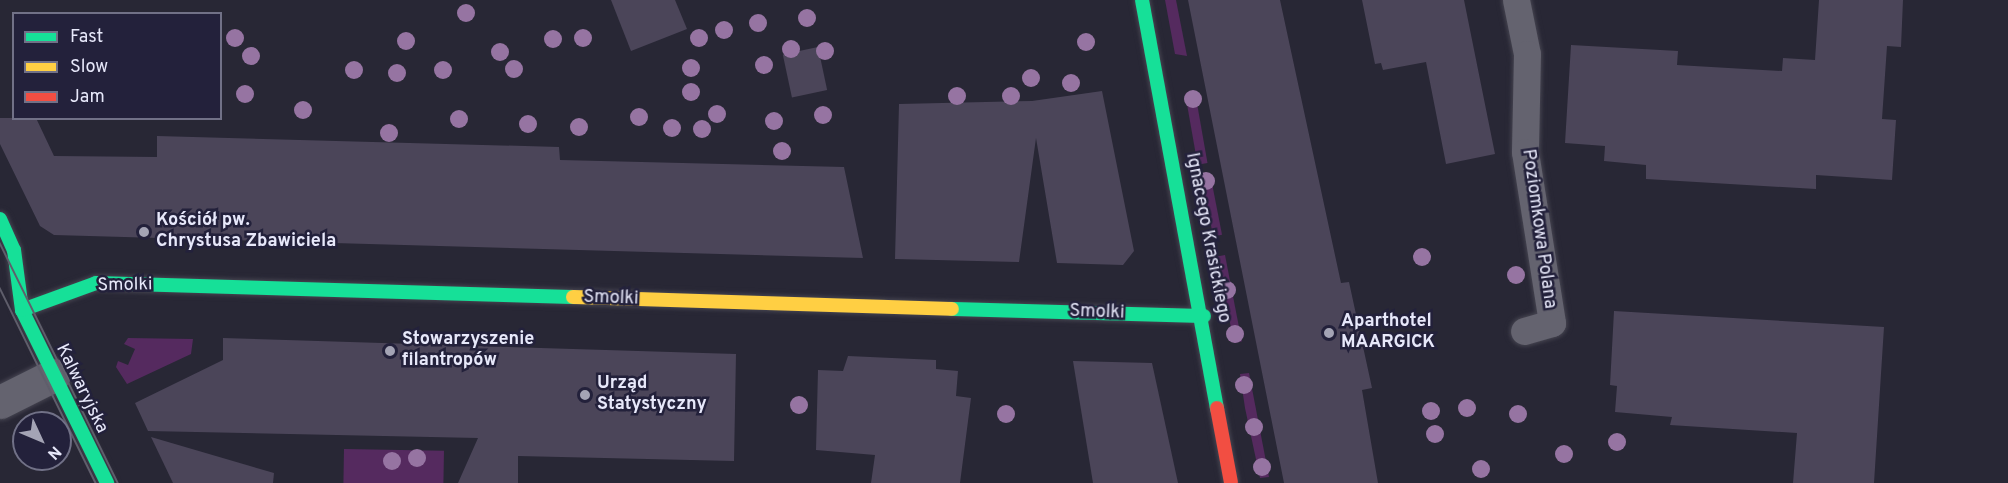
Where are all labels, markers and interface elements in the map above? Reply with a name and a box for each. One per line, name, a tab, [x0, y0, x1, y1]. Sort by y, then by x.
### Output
legend	[12, 12, 222, 120]
text: Fast	[70, 26, 103, 49]
text: Slow	[70, 56, 108, 79]
text: Jam	[70, 86, 105, 109]
street label: Poziomkowa Polana	[1516, 148, 1560, 310]
street label: Ignacego Krasickiego	[1180, 151, 1234, 325]
place label: Kościół pw. Chrystusa Zbawiciela	[156, 211, 336, 254]
marker: Kościół pw. Chrystusa Zbawiciela	[137, 225, 151, 239]
street label: Smolki	[97, 275, 153, 297]
street label: Smolki	[583, 287, 639, 311]
street label: Smolki	[1069, 301, 1125, 325]
place label: Aparthotel MAARGICK	[1341, 312, 1435, 354]
marker: Aparthotel MAARGICK	[1322, 326, 1336, 340]
place label: Stowarzyszenie filantropów	[402, 330, 534, 372]
street label: Kalwaryjska	[50, 341, 112, 437]
marker: Stowarzyszenie filantropów	[383, 344, 397, 358]
place label: Urząd Statystyczny	[597, 374, 707, 416]
marker: Urząd Statystyczny	[578, 388, 592, 402]
north arrow	[12, 411, 72, 471]
text: N	[42, 441, 65, 463]

